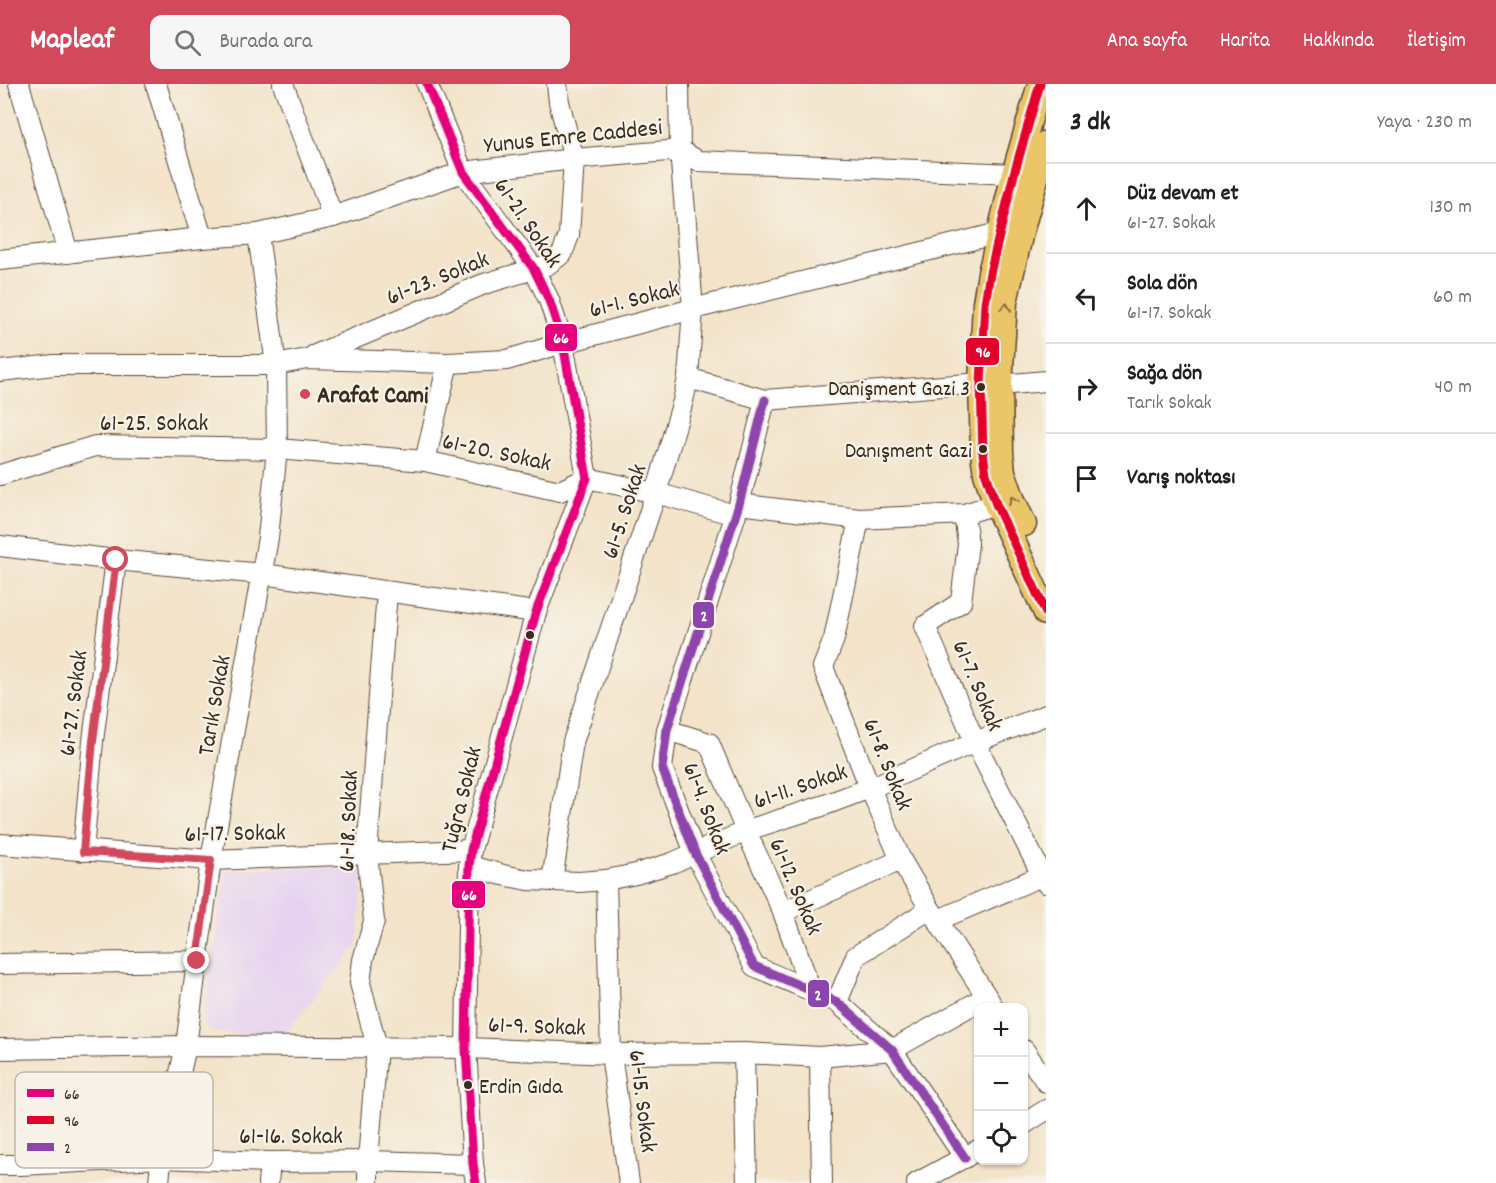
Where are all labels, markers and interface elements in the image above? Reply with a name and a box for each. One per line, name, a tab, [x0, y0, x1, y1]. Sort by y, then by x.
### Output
search box	[150, 15, 570, 69]
text: Mapleaf	[30, 22, 114, 62]
icon: search	[171, 26, 204, 59]
text: Burada ara	[219, 27, 312, 58]
text: Ana sayfa	[1107, 27, 1187, 57]
text: Harita	[1220, 27, 1270, 57]
text: Hakkında	[1303, 27, 1374, 57]
text: İletişim	[1407, 27, 1466, 57]
text: 3 dk	[1070, 105, 1110, 142]
text: Yaya · 230 m	[1377, 109, 1472, 137]
street label: Yunus Emre Caddesi	[482, 112, 664, 164]
street label: 61-21. Sokak	[484, 172, 569, 276]
text: Düz devam et	[1127, 179, 1239, 210]
icon: ahead	[1070, 192, 1103, 225]
text: 130 m	[1430, 194, 1472, 222]
text: 61-27. Sokak	[1127, 210, 1216, 238]
street label: 61-23. Sokak	[382, 244, 495, 316]
text: Sola dön	[1127, 269, 1197, 300]
street label: 61-1. Sokak	[586, 273, 684, 329]
icon: left	[1070, 282, 1103, 315]
text: 60 m	[1433, 284, 1472, 312]
text: 61-17. Sokak	[1127, 300, 1211, 328]
one-way arrow	[999, 303, 1011, 312]
line badge: 66	[544, 323, 578, 352]
text: 66	[553, 328, 569, 351]
line badge: 96	[965, 337, 1000, 366]
text: 96	[975, 342, 991, 365]
text: Sağa dön	[1127, 359, 1202, 390]
icon: right	[1070, 372, 1103, 405]
text: 40 m	[1434, 374, 1472, 402]
place label: Danişment Gazi 3	[828, 375, 970, 406]
place label: Arafat Cami	[317, 380, 429, 414]
marker: Danişment Gazi 3	[975, 381, 987, 393]
marker: Arafat Cami	[298, 387, 312, 401]
text: Tarık Sokak	[1127, 390, 1212, 418]
street label: 61-25. Sokak	[100, 408, 208, 442]
street label: 61-20. Sokak	[439, 426, 554, 482]
place label: Danışment Gazi	[845, 437, 972, 468]
marker: Danışment Gazi	[977, 443, 989, 455]
street label: 61-5. Sokak	[595, 460, 657, 564]
icon: arrive	[1070, 462, 1103, 495]
text: Varış noktası	[1127, 463, 1235, 494]
one-way arrow	[1008, 495, 1020, 506]
route start	[102, 546, 128, 572]
line badge: 2	[692, 601, 715, 629]
text: 2	[701, 606, 708, 629]
unlabelled marker	[524, 629, 536, 641]
street label: 61-7. Sokak	[942, 635, 1011, 737]
street label: 61-27. Sokak	[52, 648, 98, 758]
street label: Tarık Sokak	[190, 652, 242, 759]
street label: 61-8. Sokak	[852, 714, 920, 816]
street label: Tuğra Sokak	[433, 743, 493, 856]
street label: 61-11. Sokak	[749, 756, 853, 820]
street label: 61-4. Sokak	[672, 758, 738, 860]
street label: 61-18. Sokak	[331, 770, 369, 873]
street label: 61-17. Sokak	[184, 817, 286, 853]
street label: 61-12. Sokak	[759, 833, 830, 941]
line badge: 66	[451, 880, 486, 909]
text: 66	[461, 885, 477, 908]
route end	[183, 947, 209, 973]
line badge: 2	[807, 979, 830, 1008]
text: 2	[815, 985, 822, 1008]
map controls	[974, 1003, 1028, 1165]
button: +	[974, 1003, 1028, 1057]
street label: 61-9. Sokak	[487, 1009, 586, 1047]
street label: 61-15. Sokak	[618, 1048, 664, 1155]
button: −	[974, 1057, 1028, 1111]
legend	[15, 1072, 213, 1168]
place label: Erdin Gıda	[479, 1073, 563, 1104]
marker: Erdin Gıda	[462, 1079, 474, 1091]
text: 66	[64, 1084, 80, 1107]
text: 96	[64, 1111, 79, 1134]
button: locate	[974, 1111, 1028, 1165]
street label: 61-16. Sokak	[239, 1121, 343, 1155]
text: 2	[64, 1138, 71, 1161]

